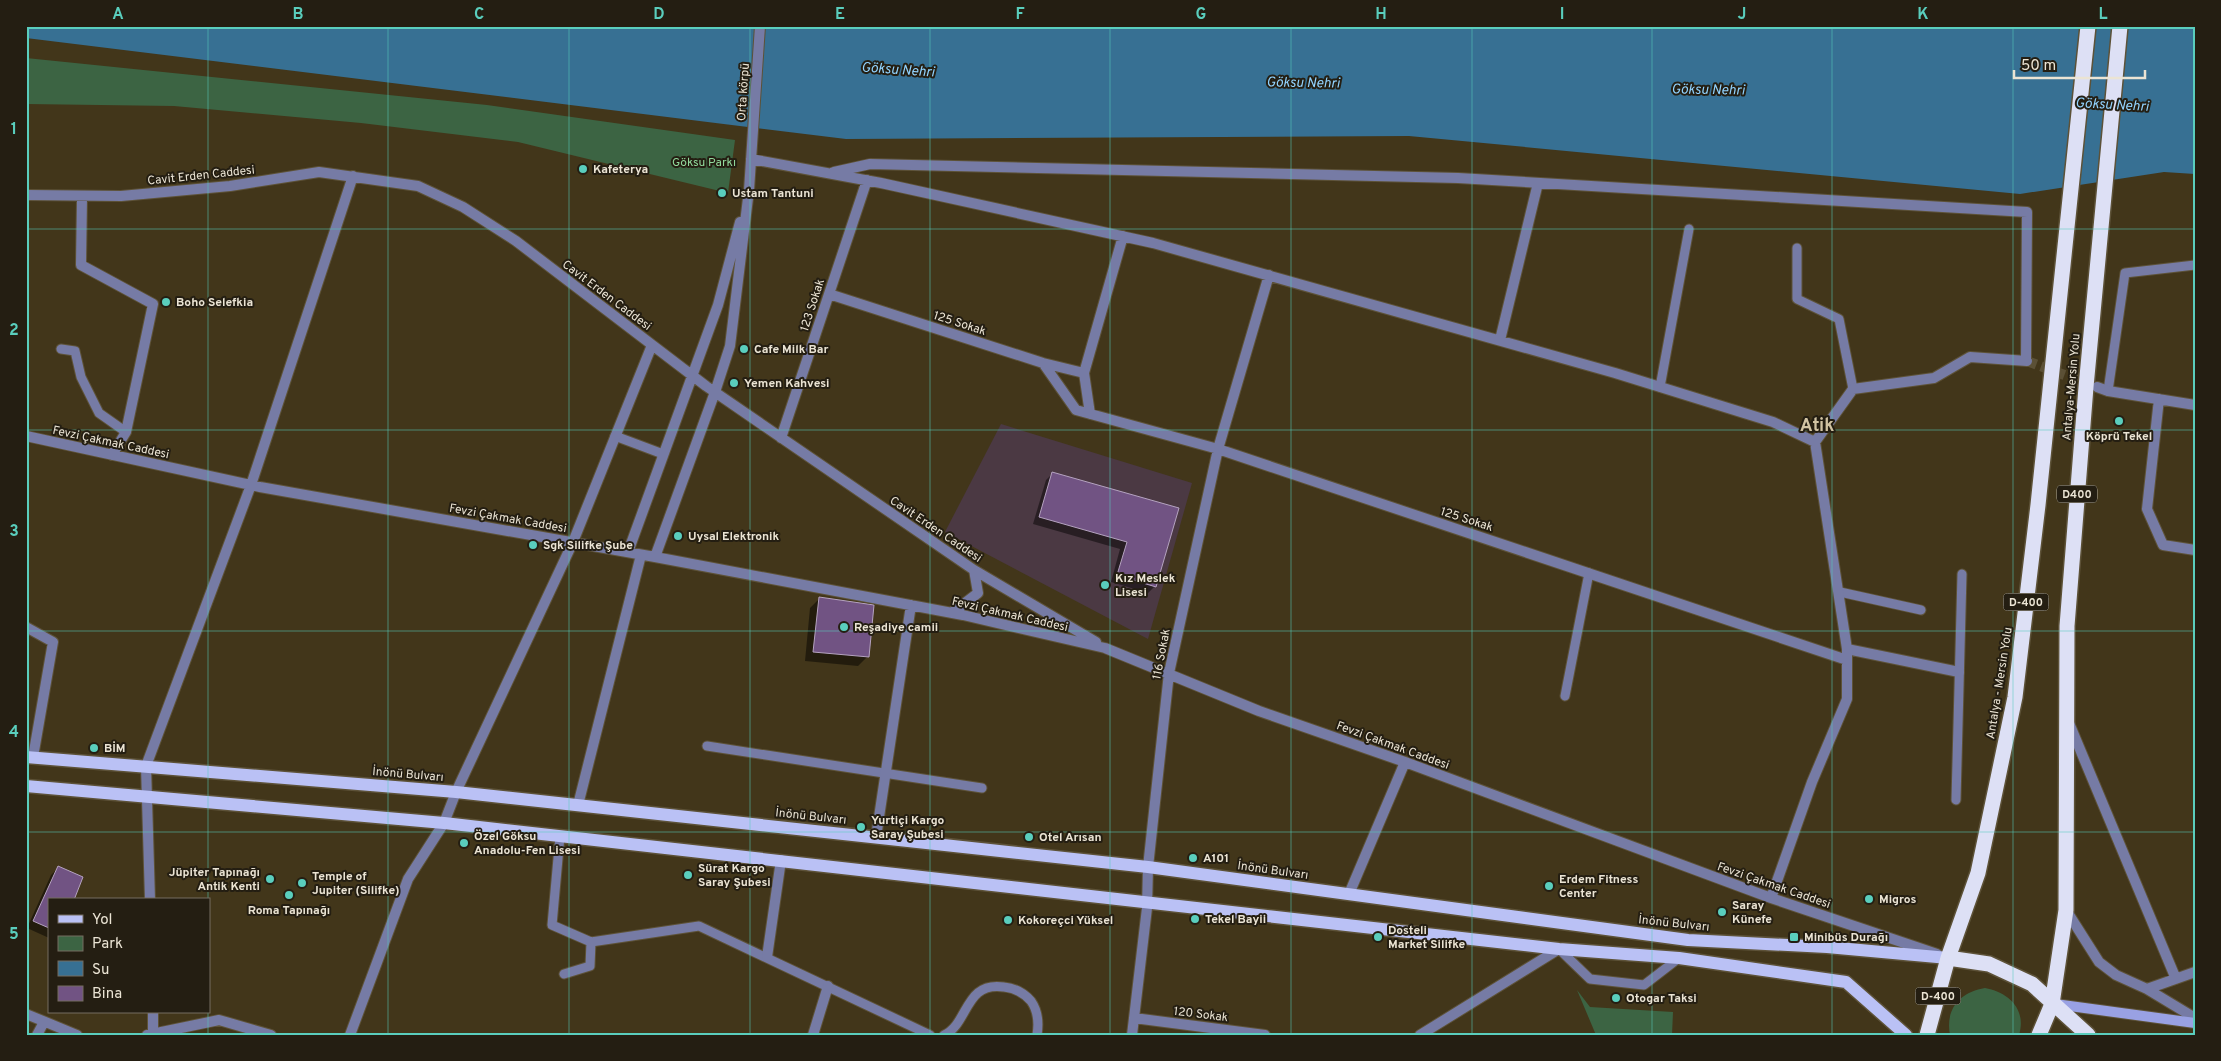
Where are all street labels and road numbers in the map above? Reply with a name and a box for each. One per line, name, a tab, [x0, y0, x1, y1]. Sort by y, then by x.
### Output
street label: Orta körpü	[734, 63, 754, 122]
street label: Cavit Erden Caddesi	[147, 162, 256, 190]
street label: Cavit Erden Caddesi	[559, 257, 654, 335]
street label: 123 Sokak	[797, 277, 829, 334]
street label: 125 Sokak	[931, 308, 988, 340]
street label: Antalya-Mersin Yolu	[2059, 333, 2085, 441]
street label: Fevzi Çakmak Caddesi	[51, 423, 171, 463]
road number: D400	[2057, 486, 2097, 502]
street label: Cavit Erden Caddesi	[886, 493, 985, 567]
street label: Fevzi Çakmak Caddesi	[448, 501, 568, 537]
street label: 125 Sokak	[1438, 504, 1495, 536]
street label: Fevzi Çakmak Caddesi	[950, 594, 1070, 636]
road number: D-400	[2004, 594, 2048, 610]
street label: Antalya - Mersin Yolu	[1983, 626, 2017, 740]
street label: 116 Sokak	[1149, 627, 1175, 681]
street label: Fevzi Çakmak Caddesi	[1334, 718, 1451, 774]
street label: İnönü Bulvarı	[372, 764, 444, 786]
street label: İnönü Bulvarı	[775, 805, 847, 829]
street label: İnönü Bulvarı	[1236, 858, 1309, 884]
street label: Fevzi Çakmak Caddesi	[1715, 859, 1833, 913]
street label: İnönü Bulvarı	[1638, 912, 1710, 936]
road number: D-400	[1916, 988, 1960, 1004]
street label: 120 Sokak	[1173, 1004, 1229, 1026]

